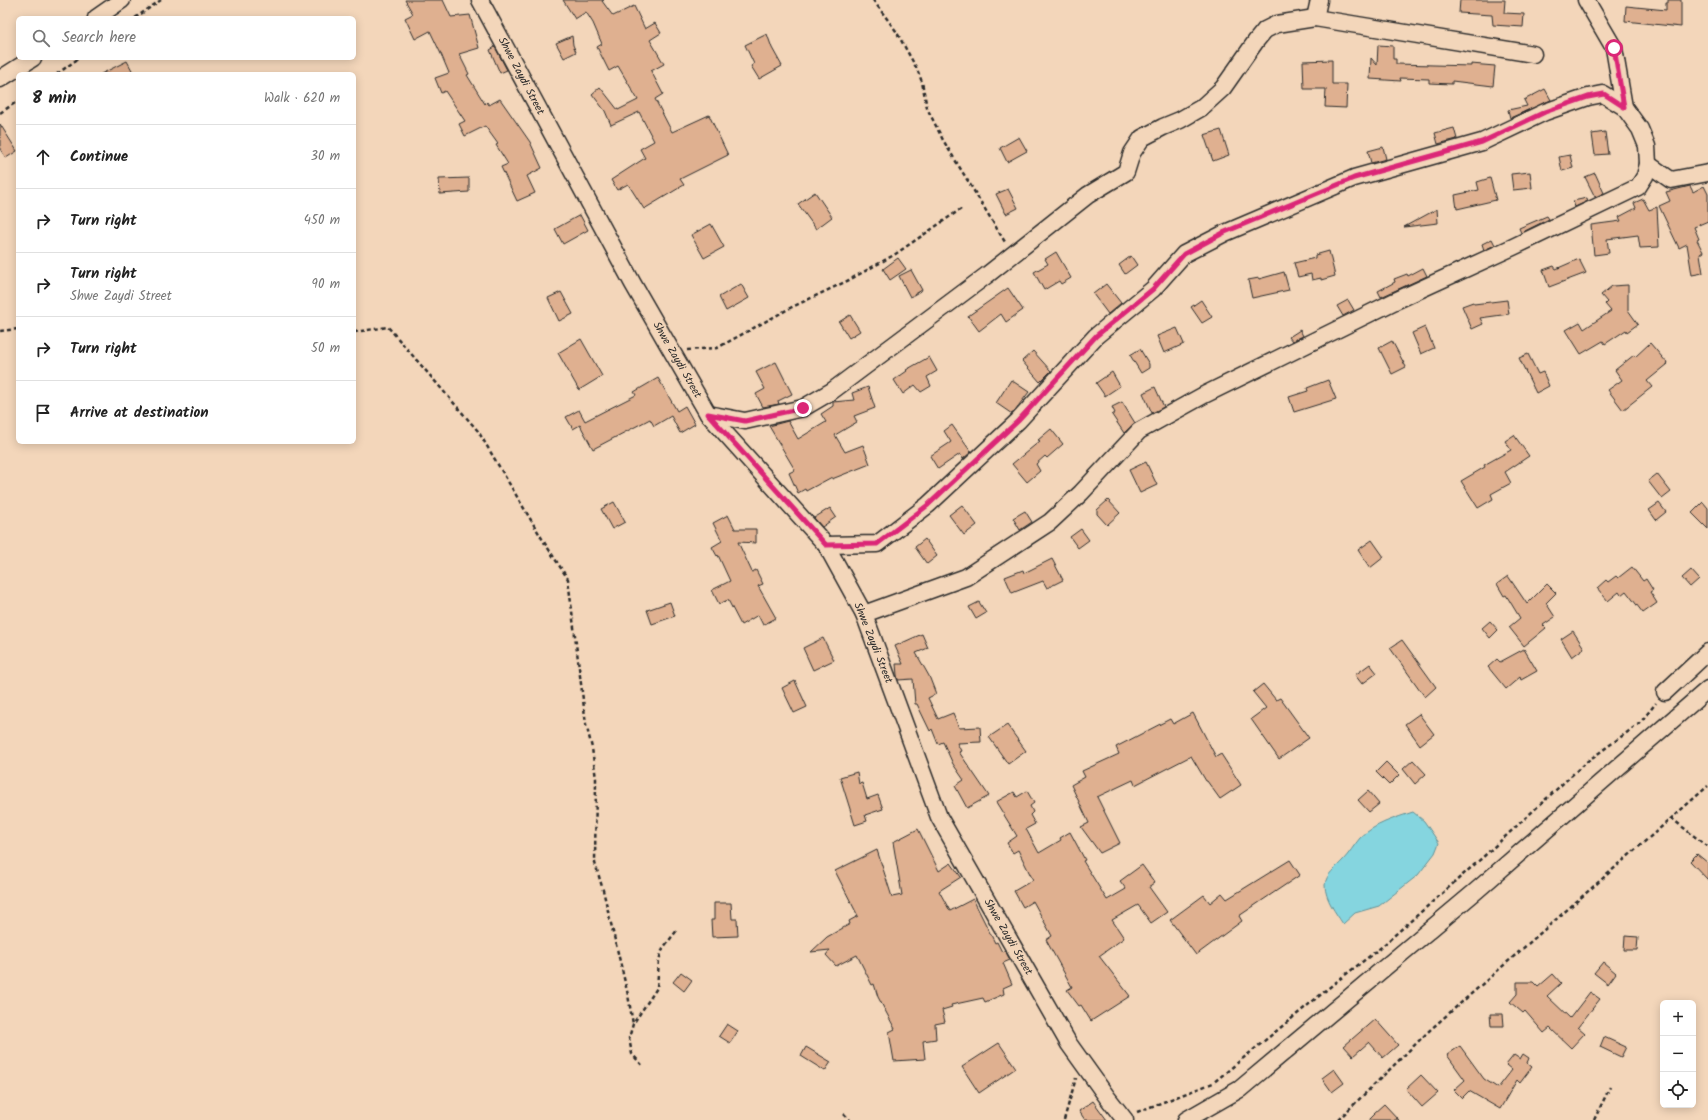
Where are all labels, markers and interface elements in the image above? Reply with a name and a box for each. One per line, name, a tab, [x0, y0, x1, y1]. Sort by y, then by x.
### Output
search box	[16, 16, 356, 60]
text: Search here	[62, 26, 136, 50]
icon: search	[30, 27, 52, 49]
street label: Shwe Zaydi Street	[493, 34, 549, 119]
route start	[1605, 39, 1623, 57]
text: 8 min	[32, 85, 76, 112]
text: Walk · 620 m	[264, 88, 340, 109]
text: Continue	[70, 145, 128, 169]
icon: ahead	[32, 146, 54, 168]
text: 30 m	[311, 146, 340, 167]
text: Turn right	[70, 209, 137, 233]
icon: right	[32, 210, 54, 232]
text: 450 m	[304, 210, 340, 231]
text: Turn right	[70, 262, 137, 286]
icon: right	[32, 274, 54, 296]
text: 90 m	[312, 274, 340, 295]
text: Shwe Zaydi Street	[70, 286, 172, 307]
street label: Shwe Zaydi Street	[648, 318, 707, 402]
text: Turn right	[70, 337, 137, 361]
icon: right	[32, 338, 54, 360]
text: 50 m	[311, 338, 340, 359]
route end	[794, 399, 812, 417]
text: Arrive at destination	[70, 401, 209, 425]
icon: arrive	[32, 402, 54, 424]
street label: Shwe Zaydi Street	[849, 600, 898, 687]
street label: Shwe Zaydi Street	[979, 895, 1038, 979]
map controls	[1660, 1000, 1696, 1108]
button: +	[1660, 1000, 1696, 1036]
button: −	[1660, 1036, 1696, 1072]
button: locate	[1660, 1072, 1696, 1108]

